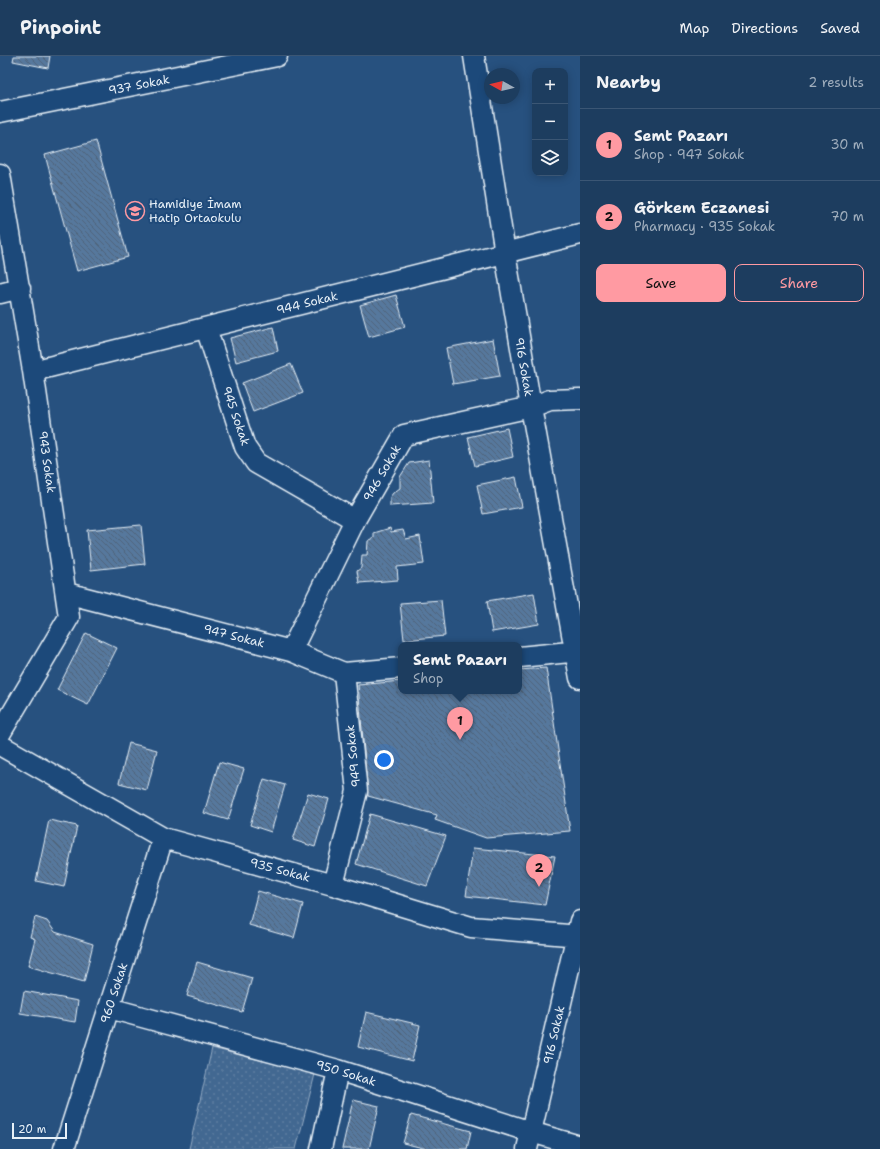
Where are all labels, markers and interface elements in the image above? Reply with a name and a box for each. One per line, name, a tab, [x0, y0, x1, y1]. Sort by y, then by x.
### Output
text: Pinpoint	[20, 15, 101, 40]
text: Map	[680, 19, 710, 37]
text: Directions	[732, 19, 798, 37]
text: Saved	[820, 19, 860, 37]
north arrow	[484, 68, 520, 104]
map controls	[532, 68, 568, 176]
button: +	[532, 68, 568, 104]
street label: 937 Sokak	[107, 71, 171, 99]
text: Nearby	[596, 71, 661, 93]
text: 2 results	[808, 74, 864, 91]
button: −	[532, 104, 568, 140]
text: Semt Pazarı	[634, 126, 728, 146]
text: 1	[606, 136, 612, 153]
text: 30 m	[830, 136, 864, 153]
button: layers	[532, 140, 568, 176]
text: Shop · 947 Sokak	[634, 146, 745, 163]
place label: Hamidiye İmam Hatip Ortaokulu	[149, 196, 242, 226]
text: Görkem Eczanesi	[634, 198, 769, 218]
school or university icon: Hamidiye İmam Hatip Ortaokulu	[124, 200, 146, 222]
text: 2	[604, 208, 614, 225]
text: 70 m	[830, 208, 864, 225]
text: Pharmacy · 935 Sokak	[634, 218, 775, 235]
button: Save	[596, 264, 726, 302]
button: Share	[734, 264, 864, 302]
street label: 944 Sokak	[274, 288, 340, 318]
street label: 916 Sokak	[511, 336, 537, 398]
street label: 945 Sokak	[218, 384, 254, 448]
street label: 943 Sokak	[35, 430, 59, 494]
street label: 946 Sokak	[359, 442, 405, 504]
street label: 947 Sokak	[202, 621, 266, 651]
popup	[398, 642, 522, 694]
text: Semt Pazarı	[413, 650, 507, 670]
text: Shop	[413, 670, 443, 687]
pin: 1	[447, 707, 473, 740]
street label: 949 Sokak	[342, 724, 364, 788]
your location	[374, 750, 394, 770]
street label: 935 Sokak	[248, 854, 312, 886]
pin: 2	[526, 854, 552, 887]
street label: 960 Sokak	[97, 960, 131, 1026]
street label: 916 Sokak	[539, 1004, 569, 1066]
street label: 950 Sokak	[314, 1056, 378, 1090]
scale bar	[12, 1121, 67, 1140]
text: 20 m	[18, 1122, 46, 1137]

